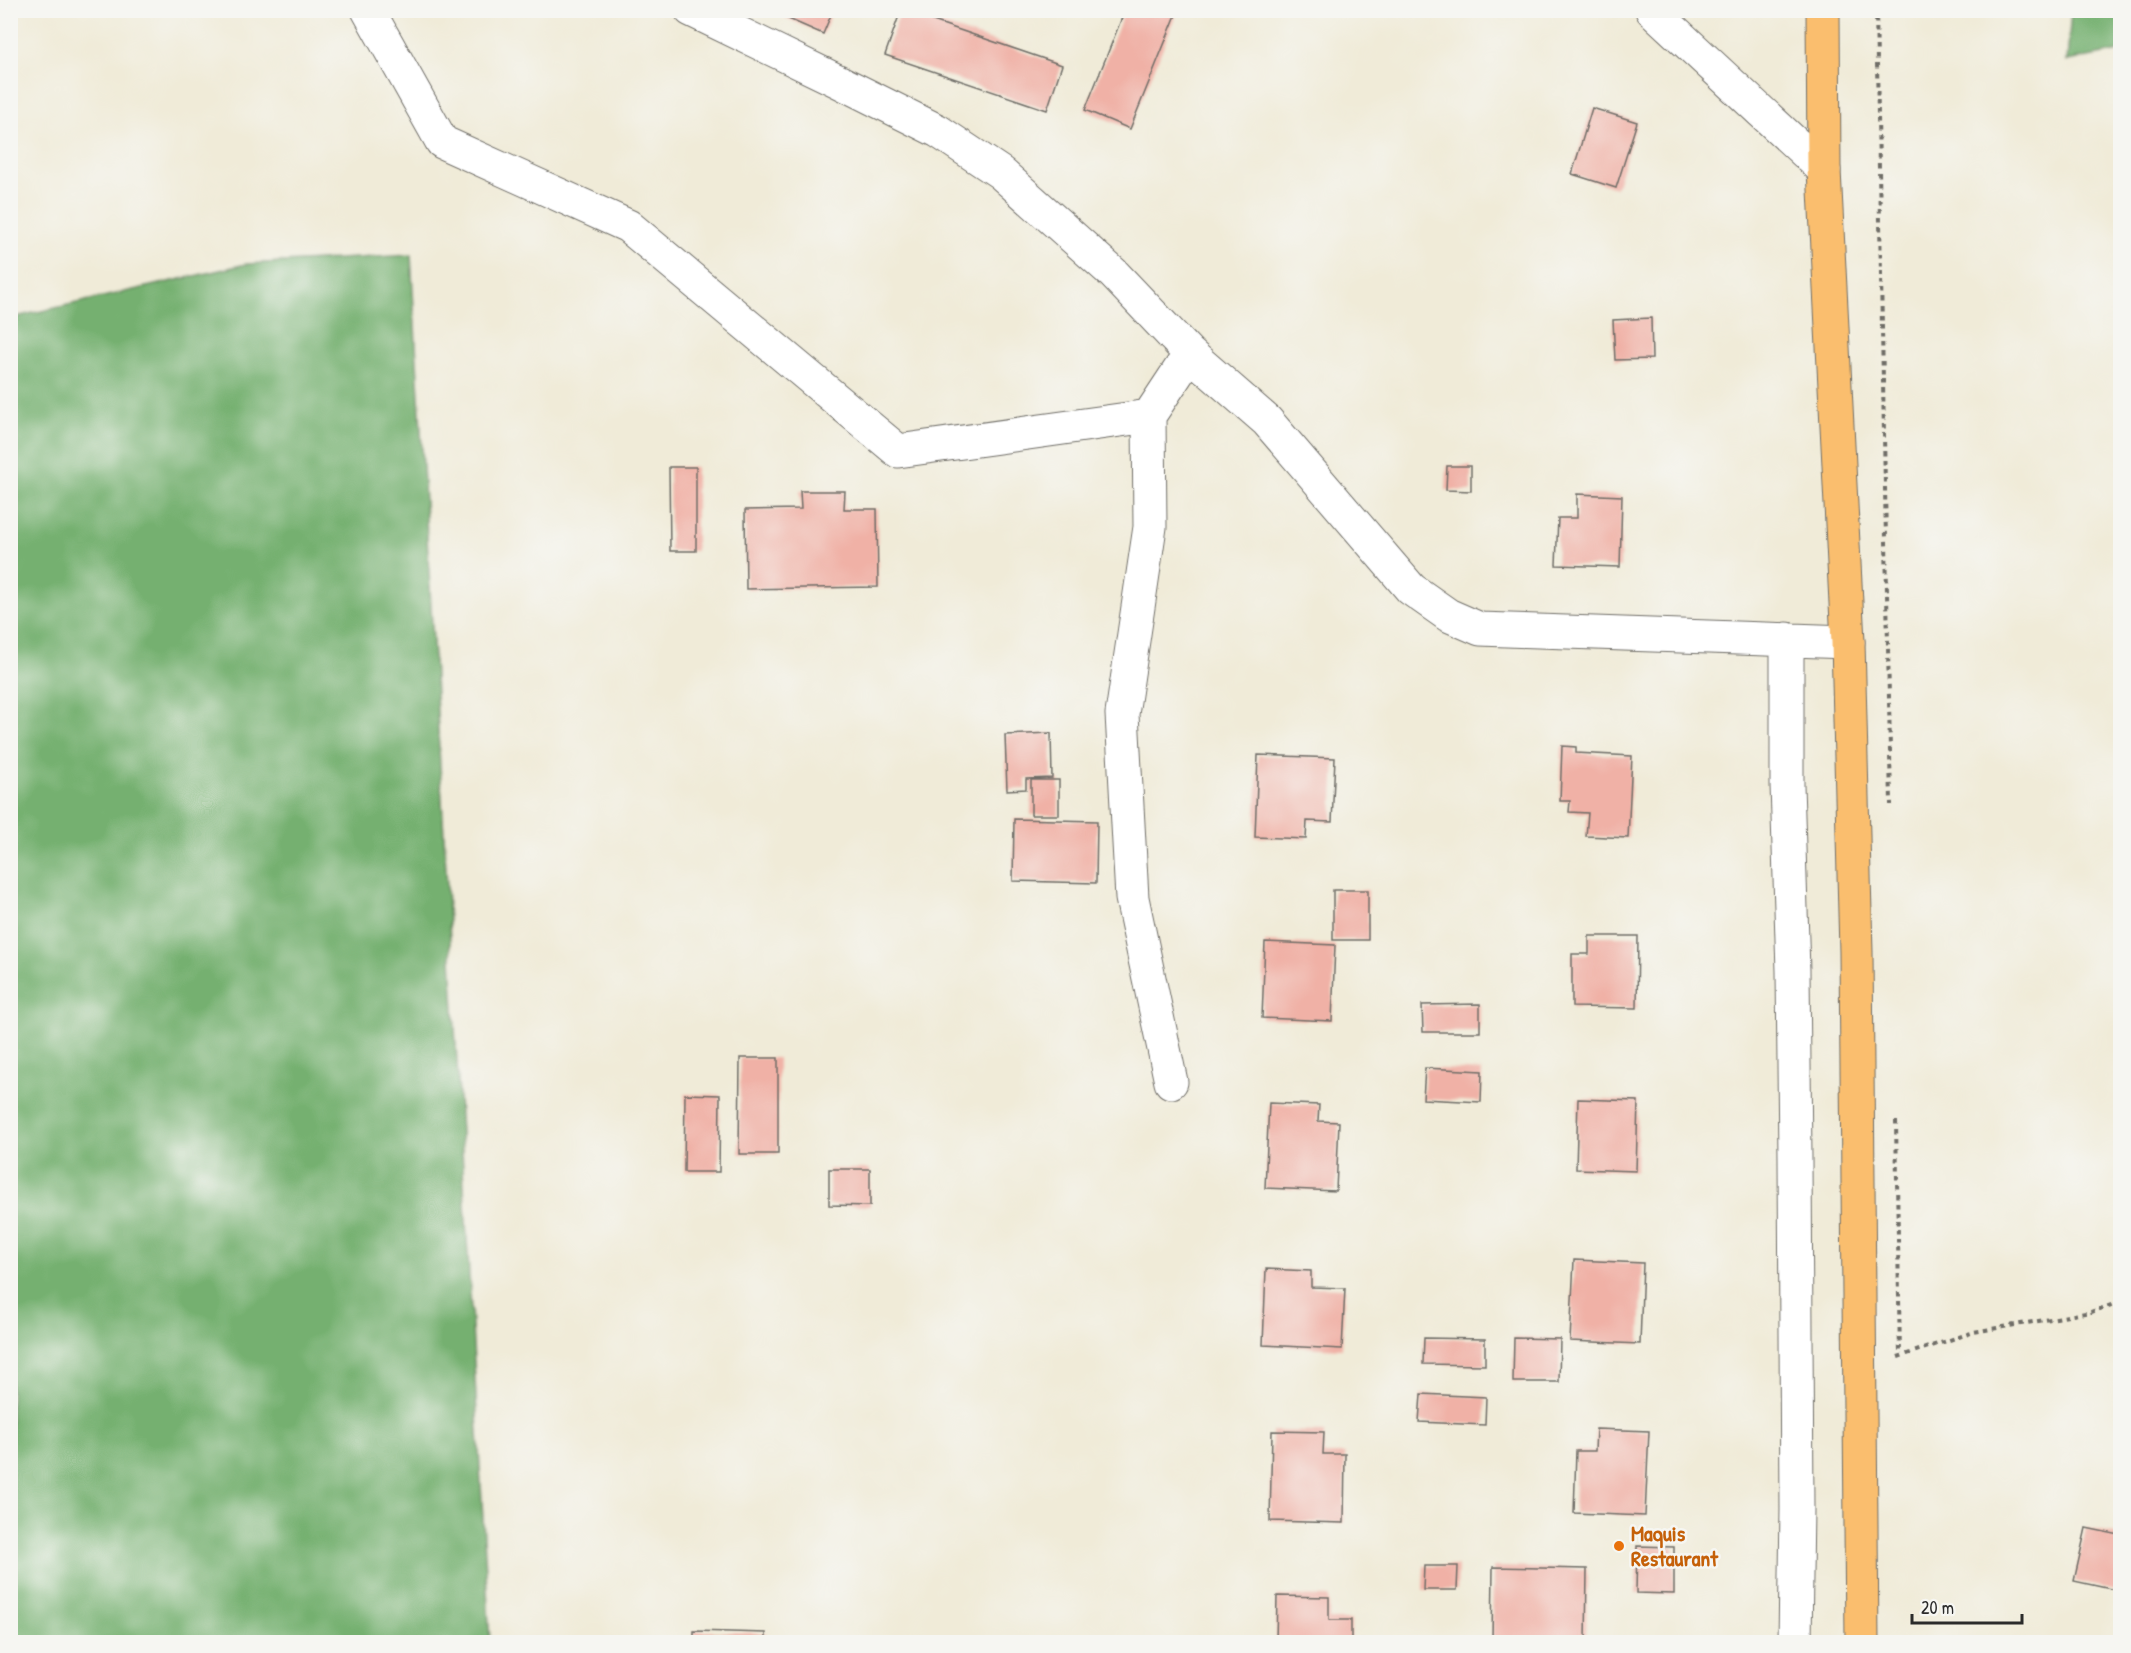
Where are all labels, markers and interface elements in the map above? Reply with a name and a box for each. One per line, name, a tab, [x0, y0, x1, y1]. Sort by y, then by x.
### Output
place label: Maquis Restaurant	[1631, 1518, 1719, 1573]
marker: Maquis Restaurant	[1612, 1539, 1626, 1553]
scale bar	[1912, 1587, 2022, 1625]
text: 20 m	[1921, 1595, 1954, 1620]

